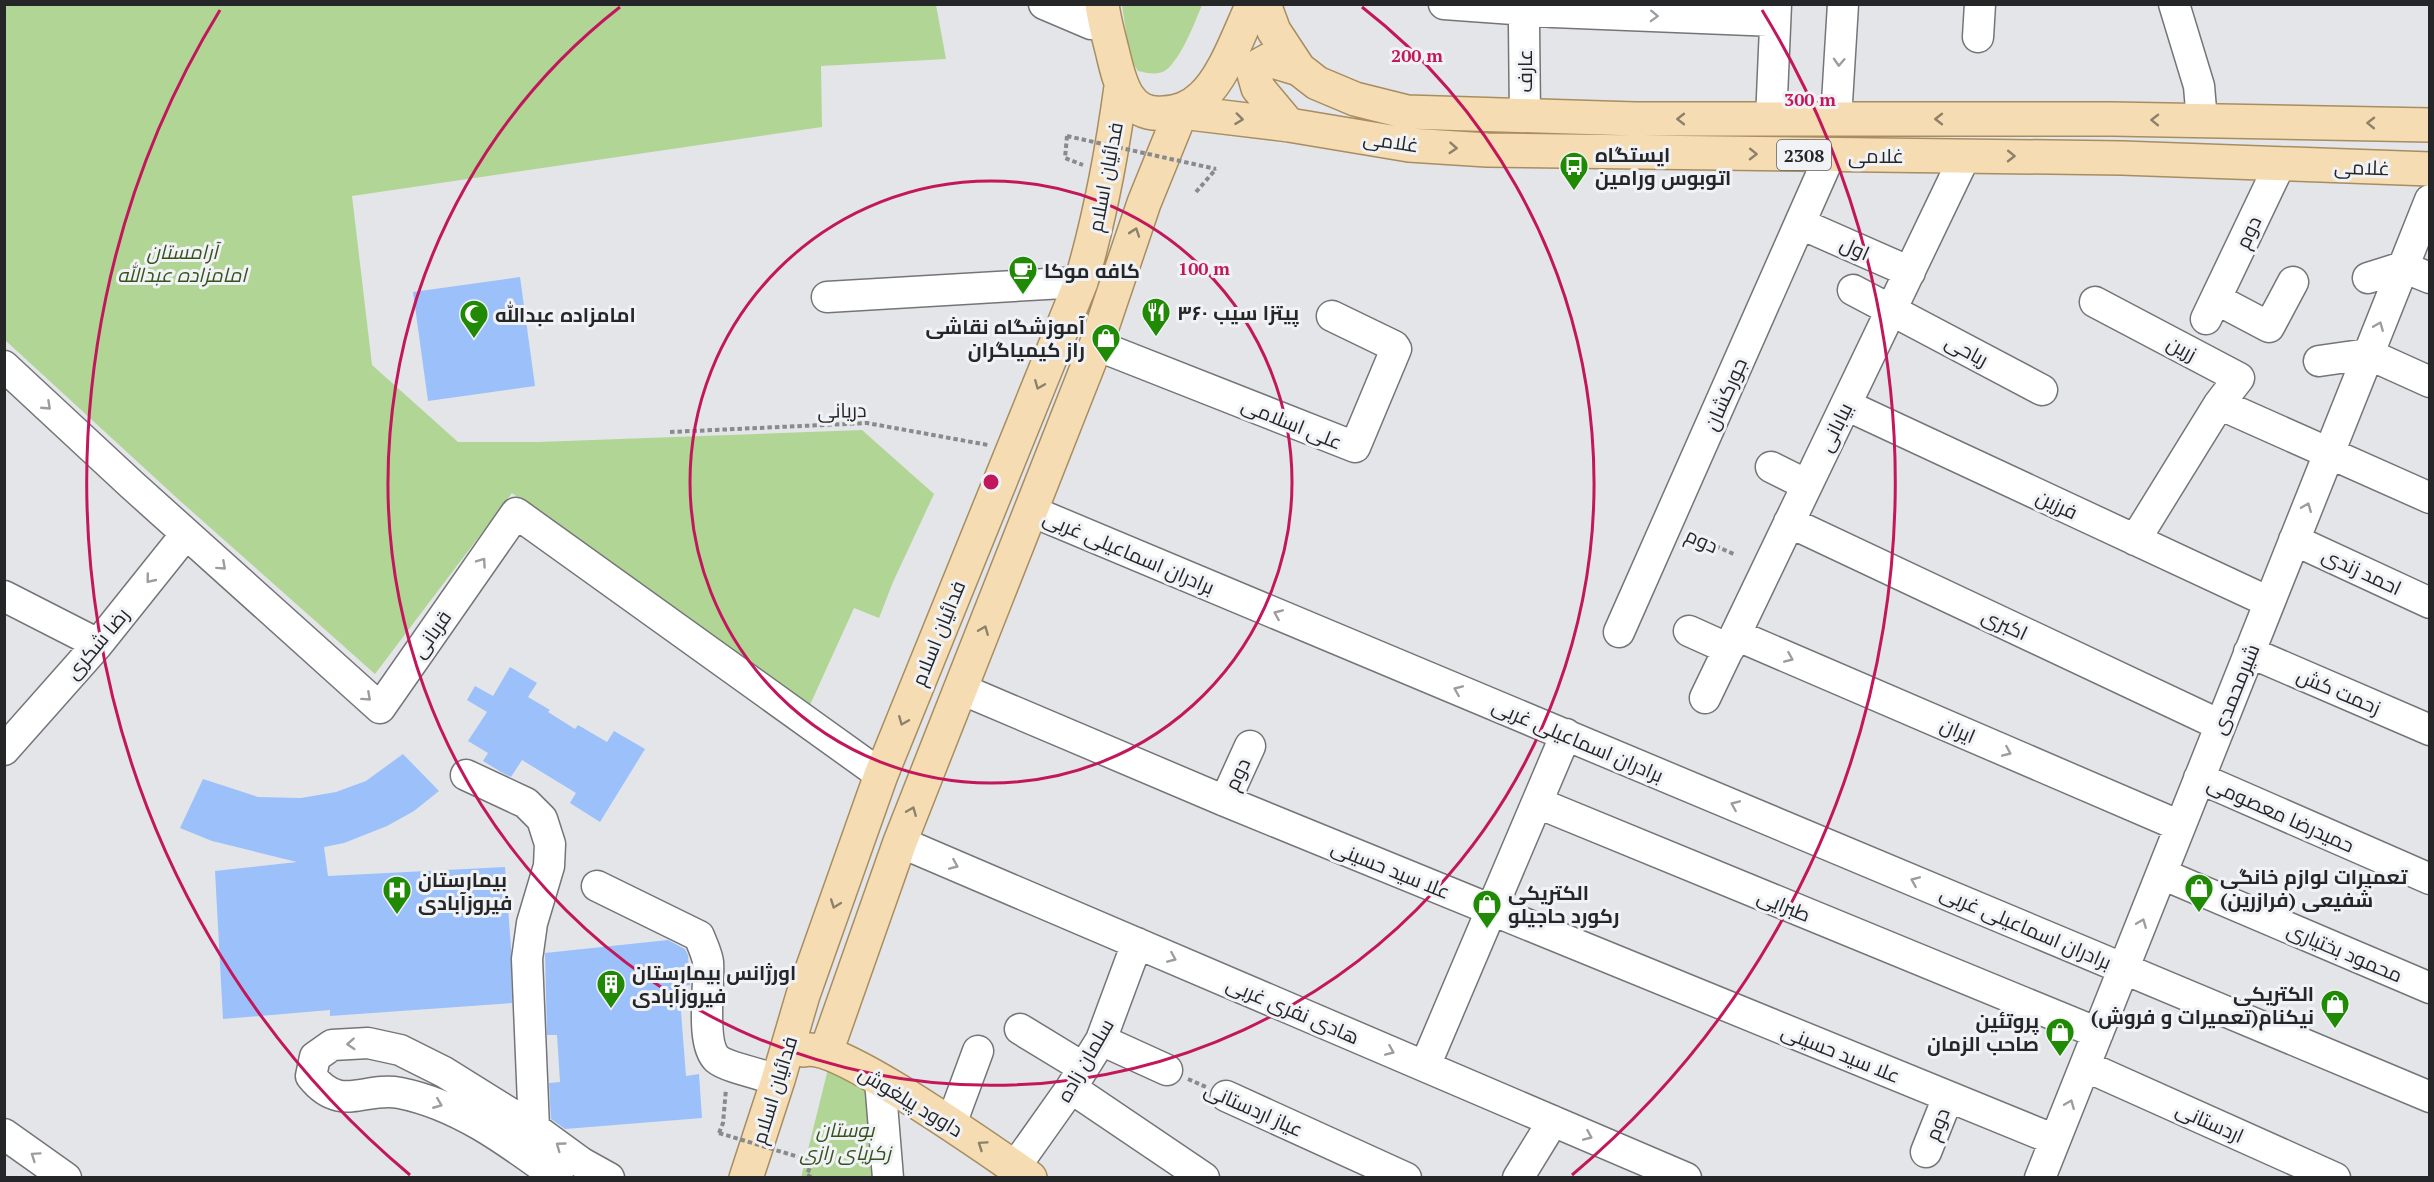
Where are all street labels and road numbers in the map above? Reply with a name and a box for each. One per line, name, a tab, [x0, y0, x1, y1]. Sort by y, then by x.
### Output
street label: عارف	[1511, 49, 1538, 93]
street label: فدائیان اسلام	[1081, 120, 1130, 234]
street label: غلامی	[1362, 124, 1420, 158]
road number: 2308	[1777, 140, 1831, 170]
street label: غلامی	[1848, 142, 1904, 169]
street label: غلامی	[2334, 153, 2390, 181]
street label: دوم	[2229, 211, 2268, 253]
street label: اول	[1836, 230, 1874, 266]
street label: ریاحی	[1941, 327, 1993, 373]
street label: زرین	[2162, 329, 2202, 367]
street label: جورکشان	[1697, 353, 1753, 435]
street label: علی اسلامی	[1238, 391, 1346, 455]
street label: دریانی	[817, 396, 867, 424]
street label: بیابانی	[1812, 398, 1858, 456]
street label: فرزین	[2032, 483, 2082, 525]
street label: برادران اسماعیلی غربی	[1039, 504, 1219, 600]
street label: دوم	[1681, 521, 1723, 560]
street label: احمد زندی	[2318, 541, 2406, 601]
street label: فدائیان اسلام	[905, 576, 972, 690]
street label: رضا شکری	[59, 601, 135, 685]
street label: اکبری	[1978, 602, 2032, 646]
street label: قربانی	[405, 605, 457, 663]
street label: شیرمحمدی	[2205, 640, 2265, 738]
street label: زحمت کش	[2293, 661, 2385, 721]
street label: برادران اسماعیلی غربی	[1488, 692, 1668, 788]
street label: ایران	[1936, 711, 1980, 749]
street label: دوم	[1218, 753, 1257, 795]
street label: حمیدرضا معصومی	[2203, 769, 2359, 859]
street label: علا سید حسینی	[1328, 833, 1454, 905]
street label: برادران اسماعیلی غربی	[1936, 879, 2116, 975]
street label: طبرایی	[1753, 882, 1815, 928]
street label: محمود بختیاری	[2283, 916, 2407, 988]
street label: هادی نفری غربی	[1222, 970, 1364, 1050]
street label: سلمان زاده	[1050, 1013, 1120, 1107]
street label: علا سید حسینی	[1778, 1017, 1904, 1089]
street label: فدائیان اسلام	[745, 1033, 804, 1148]
street label: داوود پیلغوش	[854, 1059, 968, 1143]
street label: عیاز اردستانی	[1200, 1075, 1308, 1143]
street label: اردستانی	[2172, 1095, 2248, 1149]
street label: دوم	[1918, 1104, 1957, 1145]

